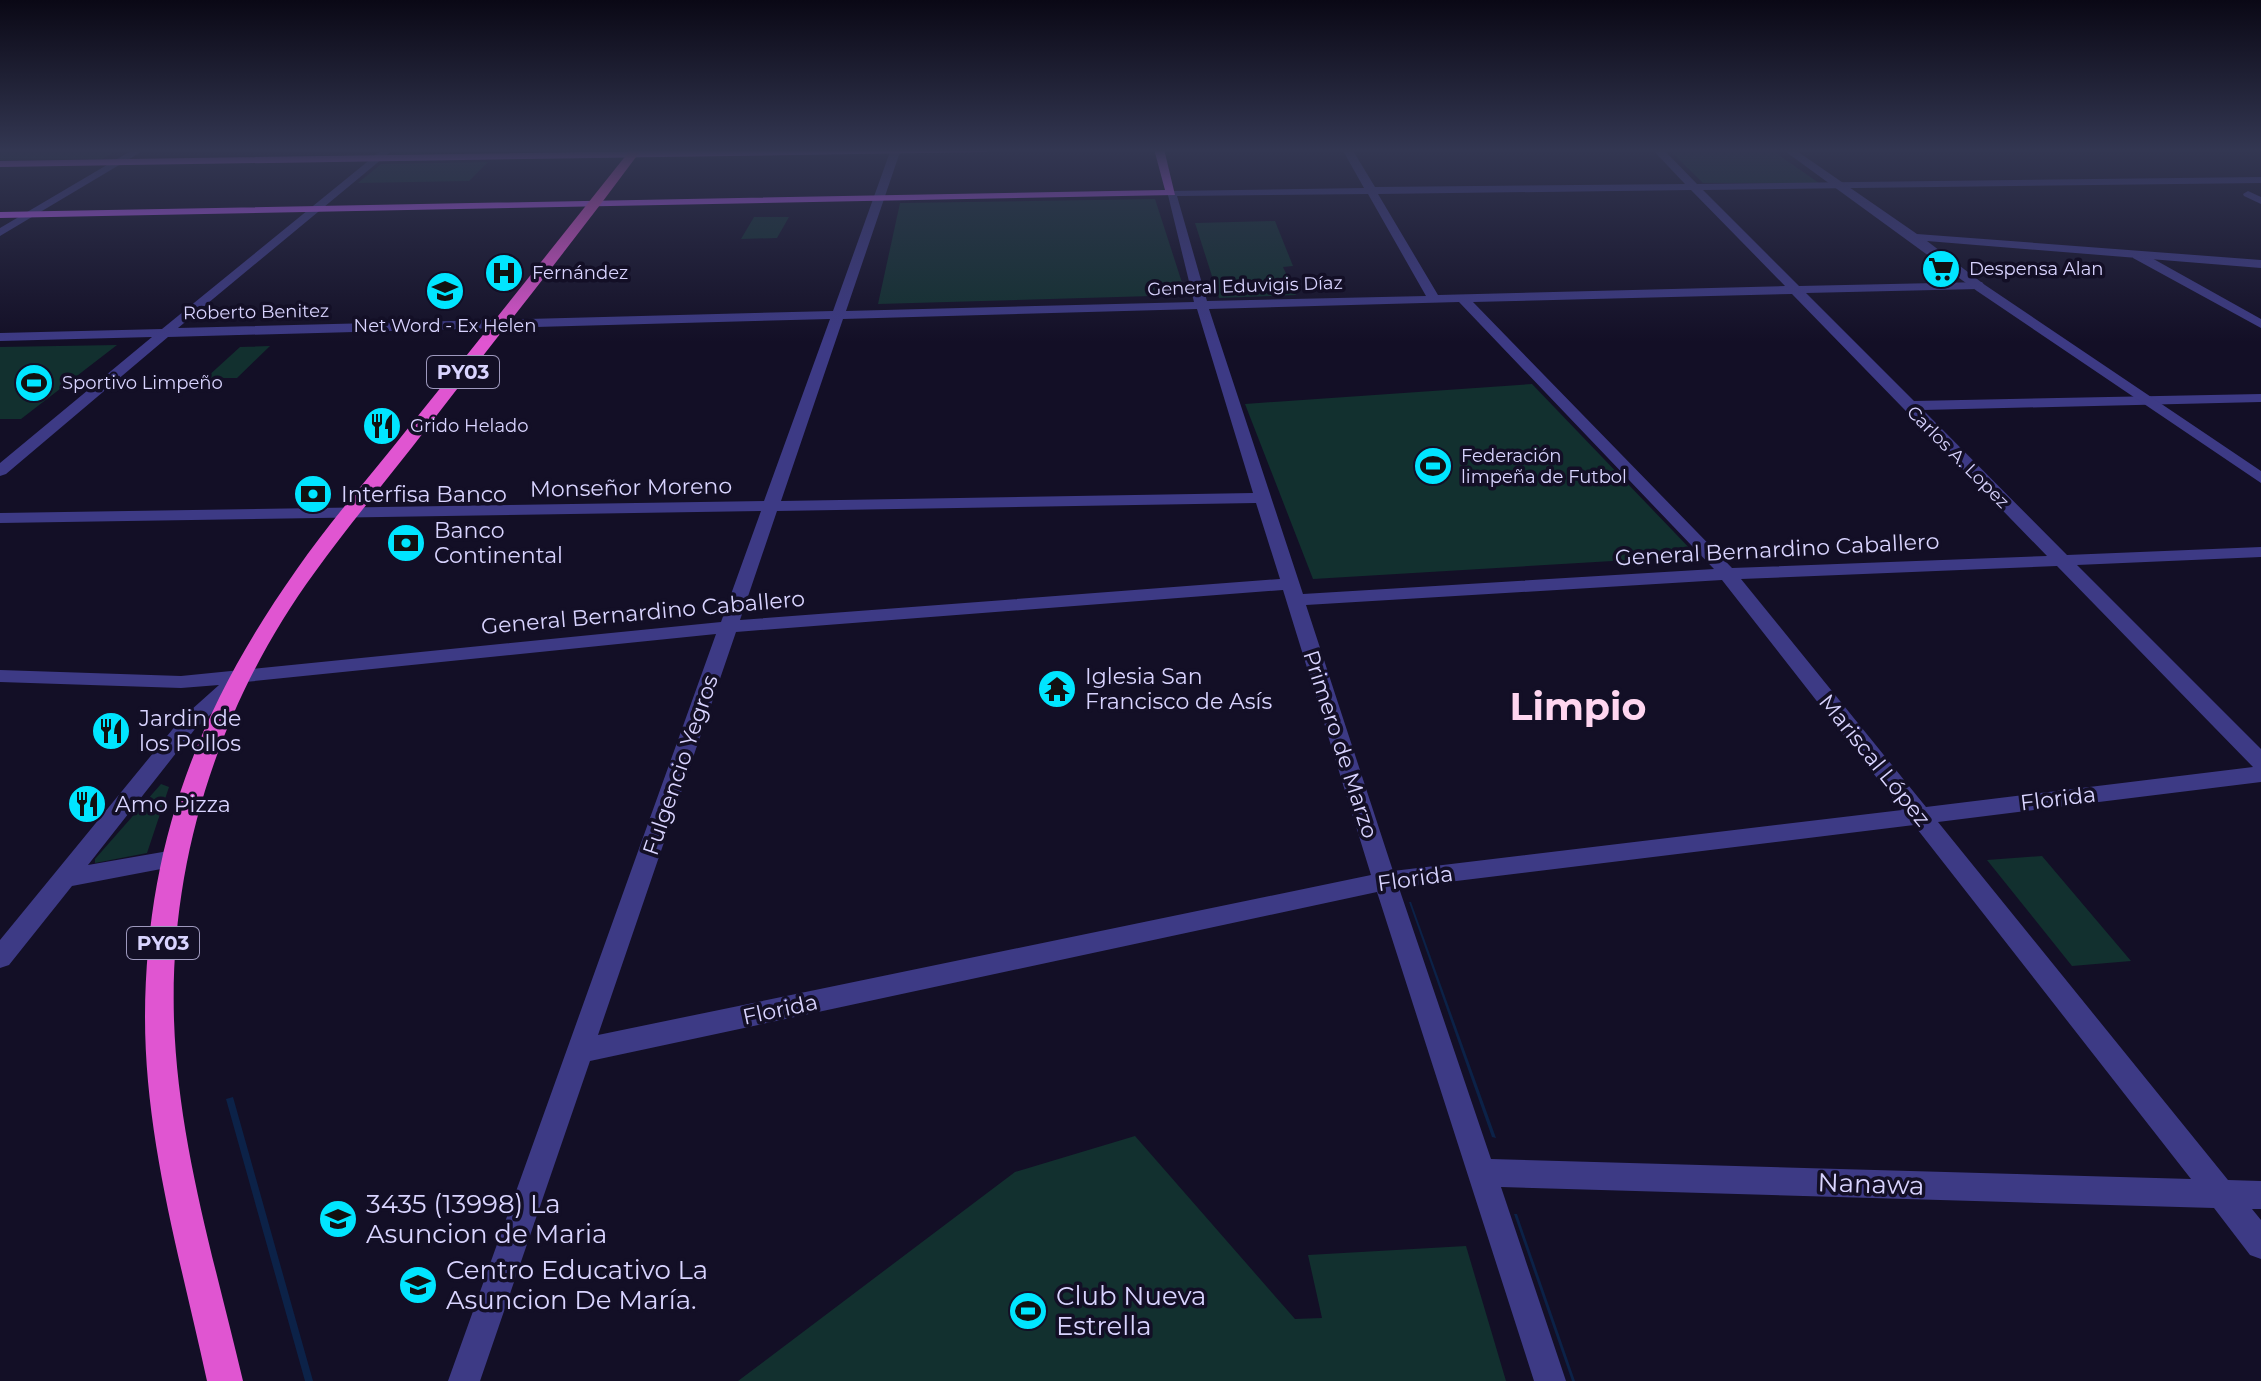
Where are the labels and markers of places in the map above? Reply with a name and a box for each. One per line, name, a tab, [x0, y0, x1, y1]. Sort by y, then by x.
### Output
supermarket icon: Despensa Alan	[1920, 248, 1962, 290]
hospital icon: Fernández	[483, 252, 525, 294]
place label: Despensa Alan	[1969, 258, 2103, 280]
place label: Fernández	[532, 262, 628, 284]
school or university icon: Net Word - Ex Helen	[424, 270, 466, 312]
place label: Net Word - Ex Helen	[354, 315, 536, 337]
sports icon: Sportivo Limpeño	[13, 362, 55, 404]
place label: Sportivo Limpeño	[62, 372, 223, 394]
restaurant icon: Grido Helado	[361, 405, 403, 447]
place label: Grido Helado	[410, 415, 529, 437]
sports icon: Federación limpeña de Futbol	[1412, 445, 1454, 487]
place label: Federación limpeña de Futbol	[1461, 445, 1627, 488]
bank icon: Interfisa Banco	[292, 473, 334, 515]
place label: Interfisa Banco	[341, 481, 507, 508]
place label: Banco Continental	[434, 517, 563, 569]
bank icon: Banco Continental	[385, 522, 427, 564]
place label: Iglesia San Francisco de Asís	[1085, 663, 1272, 715]
temple icon: Iglesia San Francisco de Asís	[1036, 668, 1078, 710]
place label: Jardin de los Pollos	[138, 705, 241, 757]
restaurant icon: Jardin de los Pollos	[90, 710, 132, 752]
restaurant icon: Amo Pizza	[66, 783, 108, 825]
place label: Amo Pizza	[115, 791, 231, 818]
place label: 3435 (13998) La Asuncion de Maria	[366, 1188, 607, 1250]
school or university icon: 3435 (13998) La Asuncion de Maria	[317, 1198, 359, 1240]
place label: Centro Educativo La Asuncion De María.	[446, 1254, 708, 1316]
school or university icon: Centro Educativo La Asuncion De María.	[397, 1264, 439, 1306]
place label: Club Nueva Estrella	[1056, 1280, 1206, 1342]
sports icon: Club Nueva Estrella	[1007, 1290, 1049, 1332]

